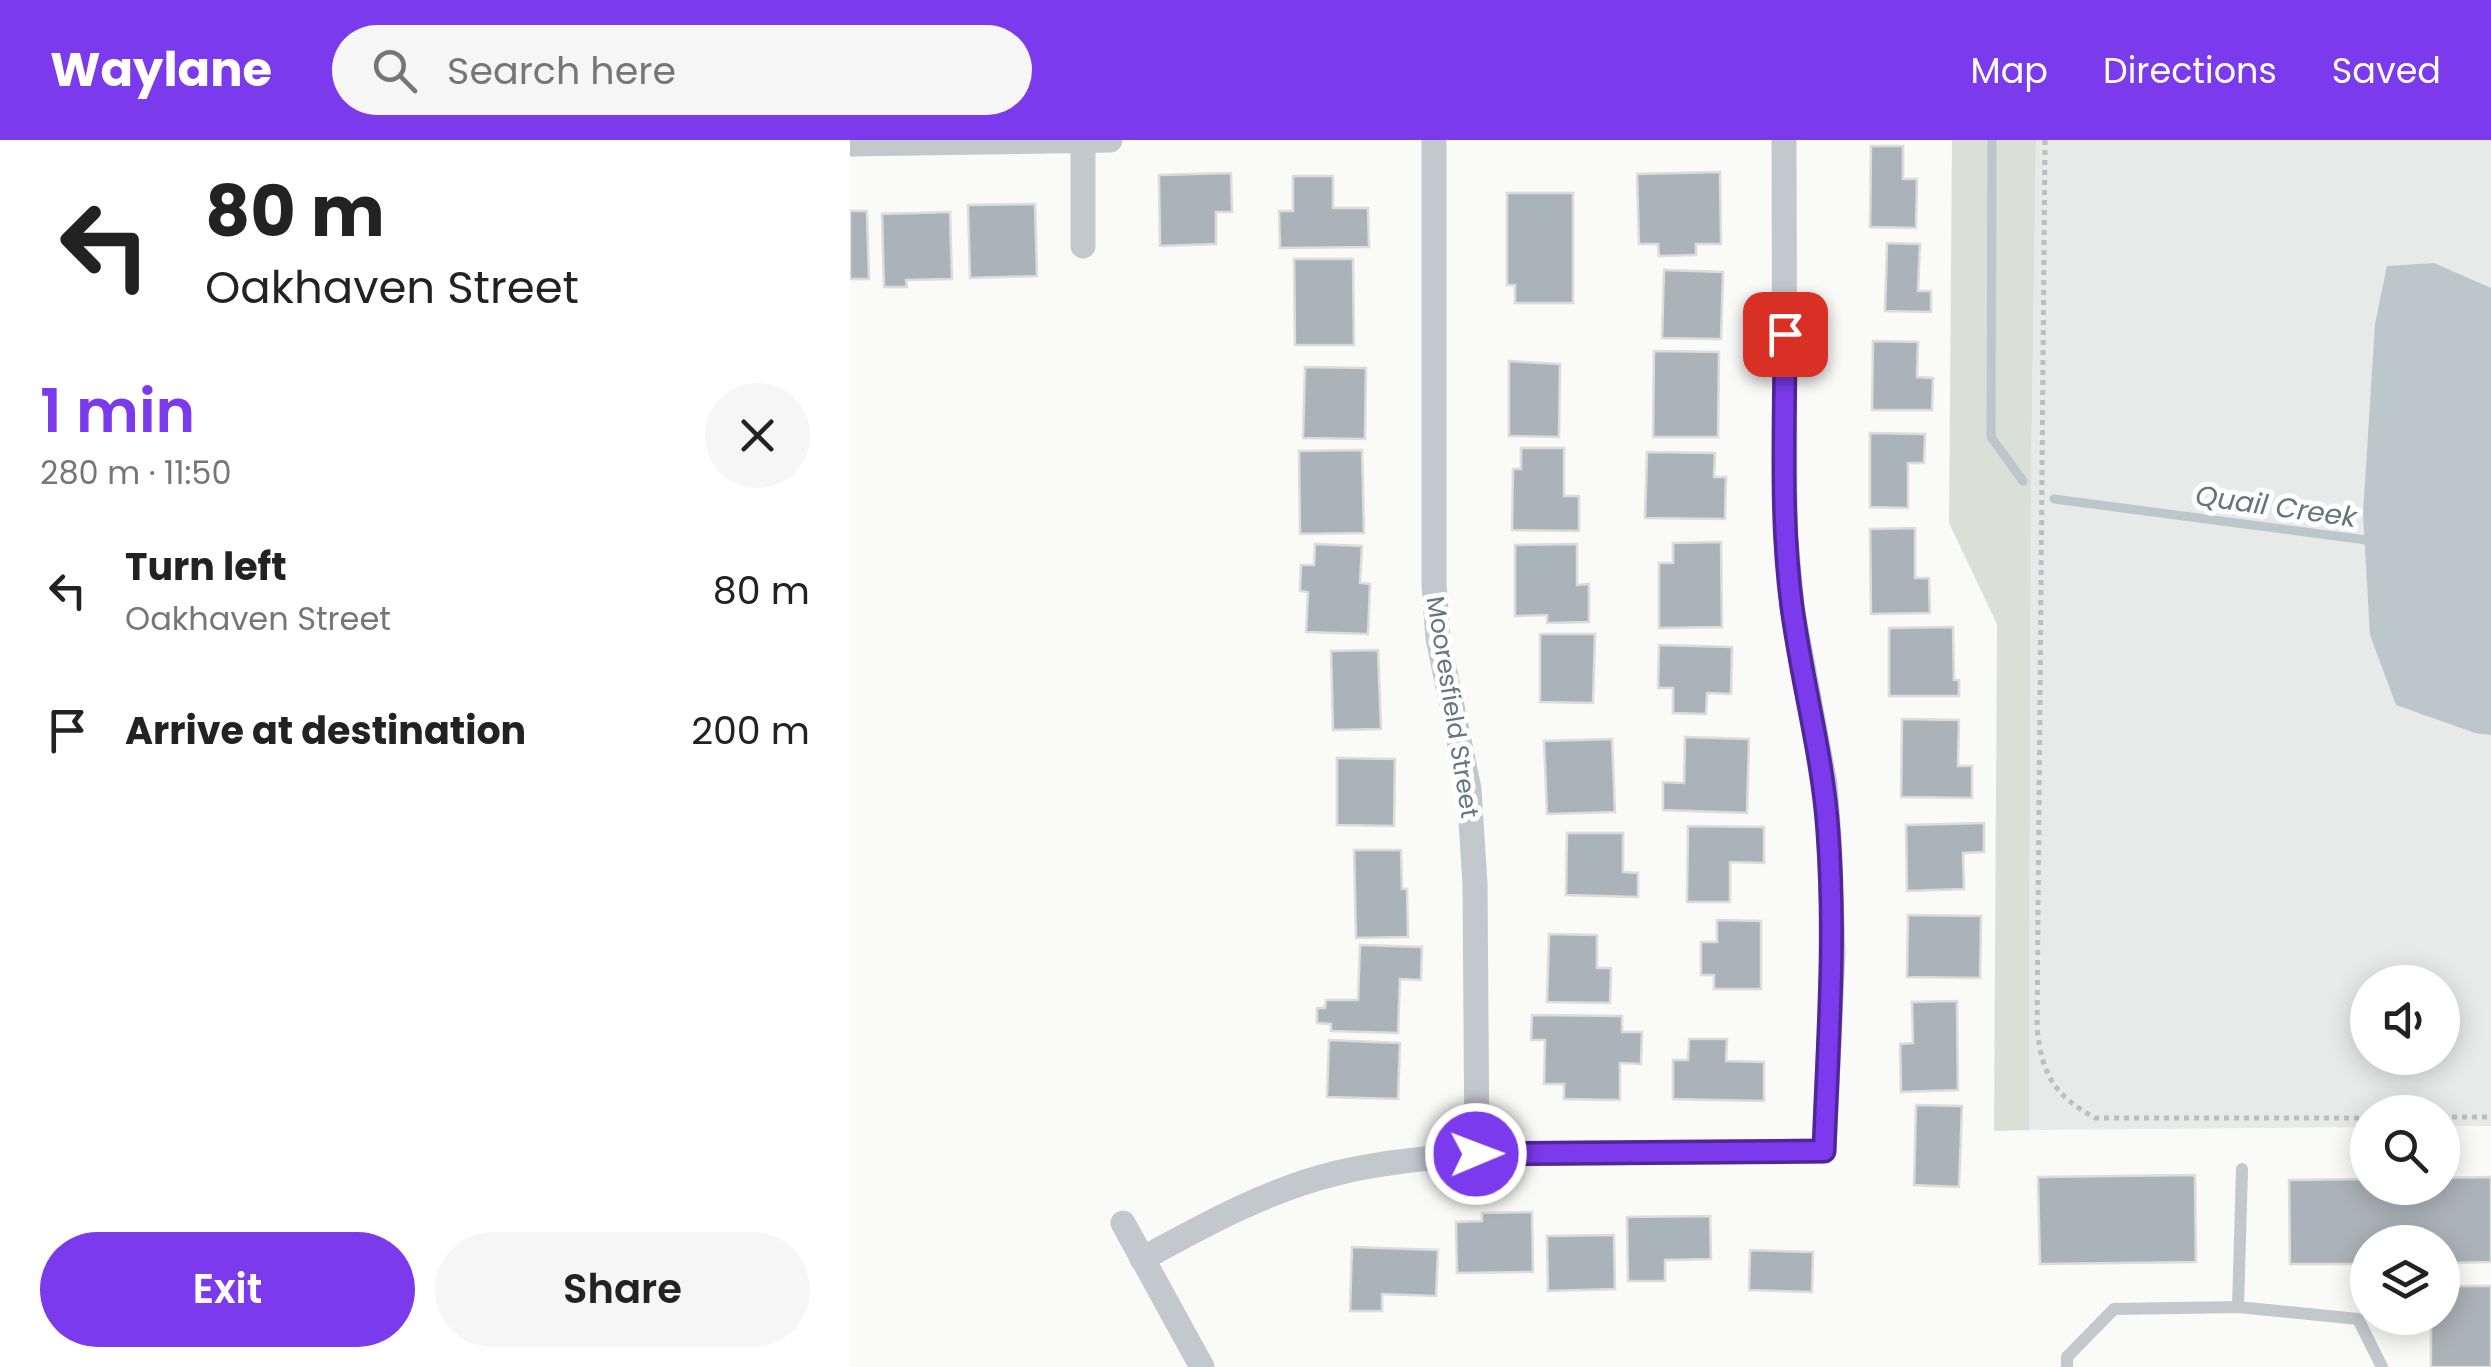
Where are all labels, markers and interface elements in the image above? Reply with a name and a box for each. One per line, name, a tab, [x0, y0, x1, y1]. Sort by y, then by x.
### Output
search box	[332, 25, 1032, 115]
text: Waylane	[50, 36, 272, 103]
icon: search	[367, 43, 422, 98]
text: Search here	[447, 44, 676, 97]
text: Map	[1971, 46, 2048, 95]
text: Directions	[2103, 46, 2277, 95]
text: Saved	[2332, 46, 2441, 95]
text: 80 m	[205, 162, 385, 261]
icon: left	[40, 180, 170, 310]
text: Oakhaven Street	[205, 256, 579, 319]
pin	[1743, 292, 1828, 377]
icon: arrive	[1758, 307, 1813, 362]
text: 1 min	[40, 369, 195, 453]
button: close	[705, 383, 810, 488]
text: 280 m · 11:50	[40, 450, 232, 495]
water label: Quail Creek	[2193, 476, 2361, 537]
text: Turn left	[125, 540, 287, 593]
icon: left	[40, 563, 95, 618]
text: 80 m	[713, 564, 810, 617]
street label: Mooresfield Street	[1418, 594, 1487, 821]
text: Oakhaven Street	[125, 596, 391, 641]
icon: arrive	[40, 703, 95, 758]
text: Arrive at destination	[125, 704, 526, 757]
text: 200 m	[691, 704, 810, 757]
map controls	[2350, 965, 2460, 1335]
button: sound	[2350, 965, 2460, 1075]
button: search	[2350, 1095, 2460, 1205]
position arrow	[1424, 1102, 1528, 1206]
button: layers	[2350, 1225, 2460, 1335]
button: Exit	[40, 1232, 415, 1347]
button: Share	[435, 1232, 810, 1347]

